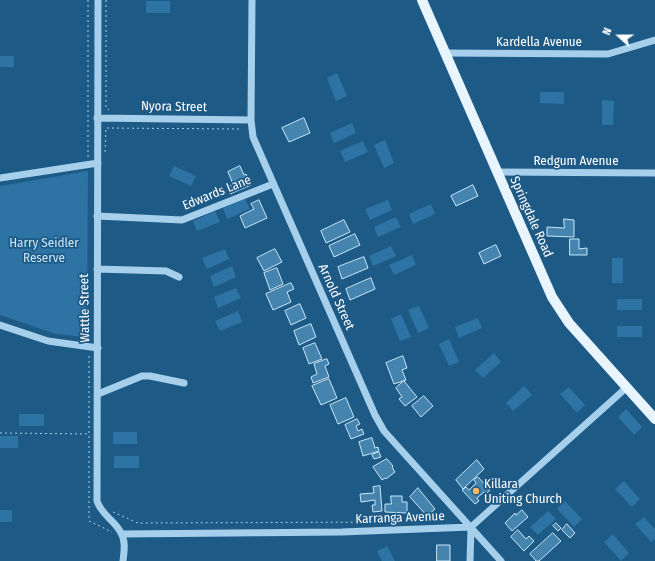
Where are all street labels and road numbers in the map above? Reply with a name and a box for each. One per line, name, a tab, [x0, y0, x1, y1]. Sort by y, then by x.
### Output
street label: Kardella Avenue	[496, 34, 582, 50]
street label: Nyora Street	[141, 99, 207, 115]
street label: Redgum Avenue	[533, 153, 619, 169]
street label: Edwards Lane	[180, 172, 254, 214]
street label: Springdale Road	[506, 174, 556, 260]
street label: Arnold Street	[315, 262, 357, 332]
street label: Wattle Street	[77, 273, 93, 343]
street label: Karranga Avenue	[355, 509, 445, 527]

